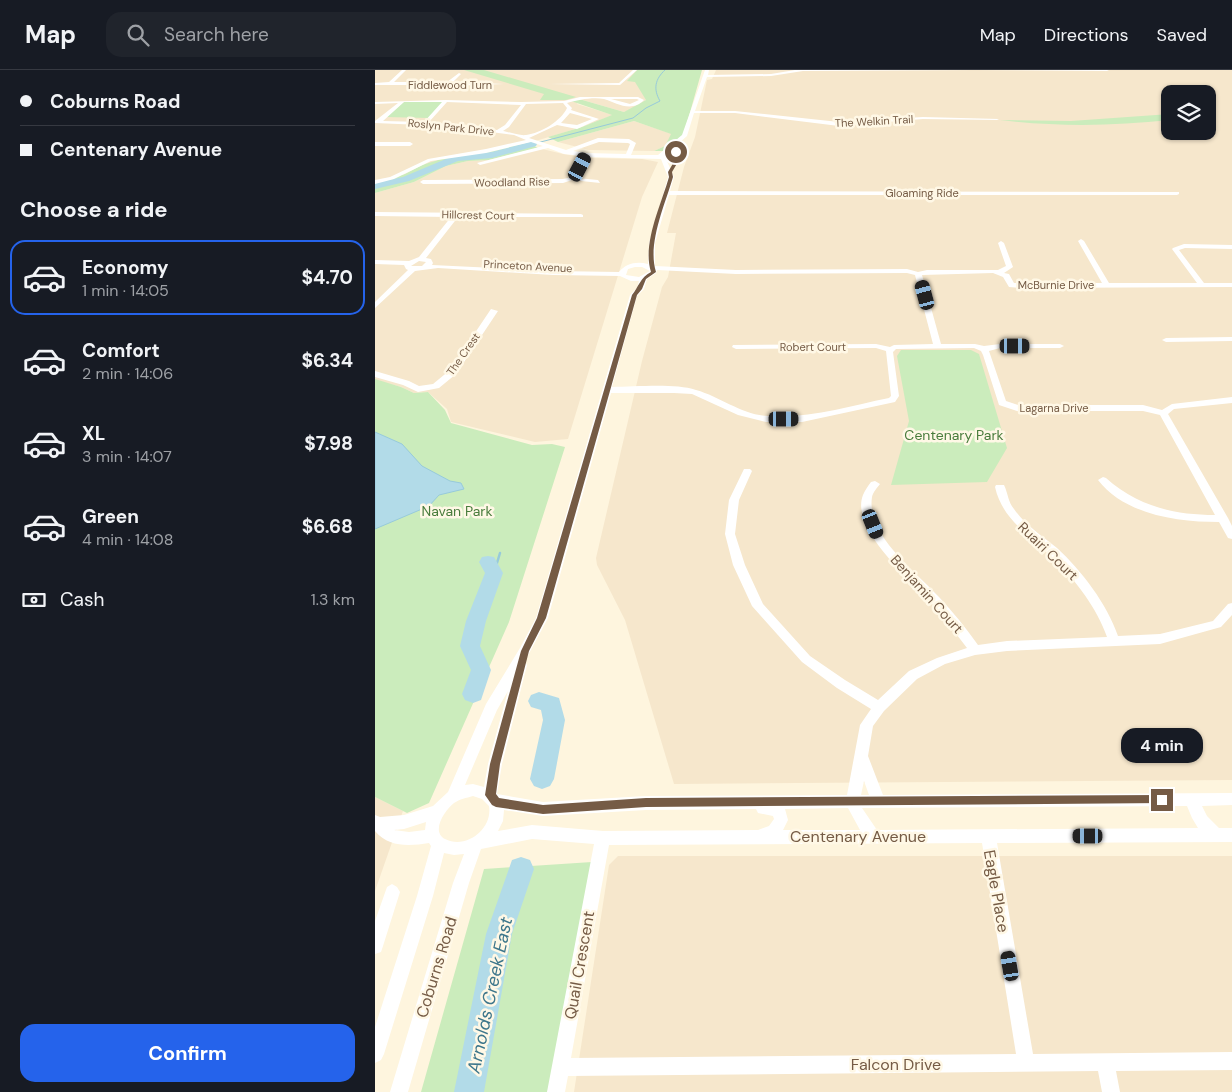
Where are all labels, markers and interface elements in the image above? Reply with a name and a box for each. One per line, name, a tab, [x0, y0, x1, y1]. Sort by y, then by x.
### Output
search box	[106, 12, 456, 57]
text: Map	[25, 19, 76, 50]
icon: search	[124, 21, 152, 49]
text: Search here	[164, 22, 269, 47]
text: Map	[980, 23, 1016, 47]
text: Directions	[1044, 23, 1129, 47]
text: Saved	[1157, 23, 1207, 47]
street label: Fiddlewood Turn	[408, 78, 492, 92]
map controls	[1161, 85, 1216, 140]
button: layers	[1161, 85, 1216, 140]
text: Coburns Road	[50, 89, 180, 114]
street label: The Welkin Trail	[834, 112, 914, 130]
street label: Roslyn Park Drive	[407, 116, 495, 138]
text: Centenary Avenue	[50, 137, 222, 162]
route start	[665, 141, 687, 163]
car	[566, 150, 593, 184]
street label: Woodland Rise	[474, 174, 550, 190]
street label: Gloaming Ride	[885, 186, 959, 200]
text: Choose a ride	[20, 195, 168, 224]
street label: Hillcrest Court	[441, 207, 515, 223]
icon: car	[22, 255, 67, 300]
text: Economy	[82, 255, 169, 280]
street label: Princeton Avenue	[483, 257, 573, 275]
text: $4.70	[301, 265, 353, 290]
street label: McBurnie Drive	[1018, 278, 1094, 292]
car	[913, 279, 936, 311]
text: 1 min · 14:05	[82, 280, 169, 301]
street label: The Crest	[443, 330, 483, 378]
icon: car	[22, 338, 67, 383]
text: Comfort	[82, 338, 160, 363]
car	[1000, 339, 1030, 354]
street label: Robert Court	[780, 340, 846, 354]
text: $6.34	[302, 348, 353, 373]
text: 2 min · 14:06	[82, 363, 173, 384]
street label: Lagarna Drive	[1019, 401, 1089, 415]
car	[769, 412, 799, 427]
icon: car	[22, 421, 67, 466]
text: XL	[82, 421, 105, 446]
park label: Centenary Park	[904, 426, 1004, 444]
text: $7.98	[304, 431, 353, 456]
text: 3 min · 14:07	[82, 446, 172, 467]
park label: Navan Park	[421, 502, 493, 520]
icon: car	[22, 504, 67, 549]
text: Green	[82, 504, 139, 529]
car	[860, 507, 885, 541]
text: $6.68	[302, 514, 353, 539]
street label: Ruairi Court	[1014, 518, 1082, 584]
text: 4 min · 14:08	[82, 529, 174, 550]
street label: Benjamin Court	[887, 551, 967, 637]
icon: cash	[20, 586, 48, 614]
text: Cash	[60, 587, 104, 612]
text: 1.3 km	[311, 589, 355, 610]
callout: 4 min	[1121, 728, 1203, 762]
text: 4 min	[1140, 735, 1184, 756]
route end	[1151, 789, 1173, 811]
street label: Centenary Avenue	[790, 826, 926, 847]
car	[1073, 829, 1103, 844]
street label: Eagle Place	[979, 848, 1014, 934]
street label: Quail Crescent	[560, 909, 599, 1021]
street label: Coburns Road	[411, 914, 462, 1020]
water label: Arnolds Creek East	[462, 914, 518, 1076]
car	[1000, 950, 1019, 982]
button: Confirm	[20, 1024, 355, 1082]
street label: Falcon Drive	[851, 1054, 941, 1075]

